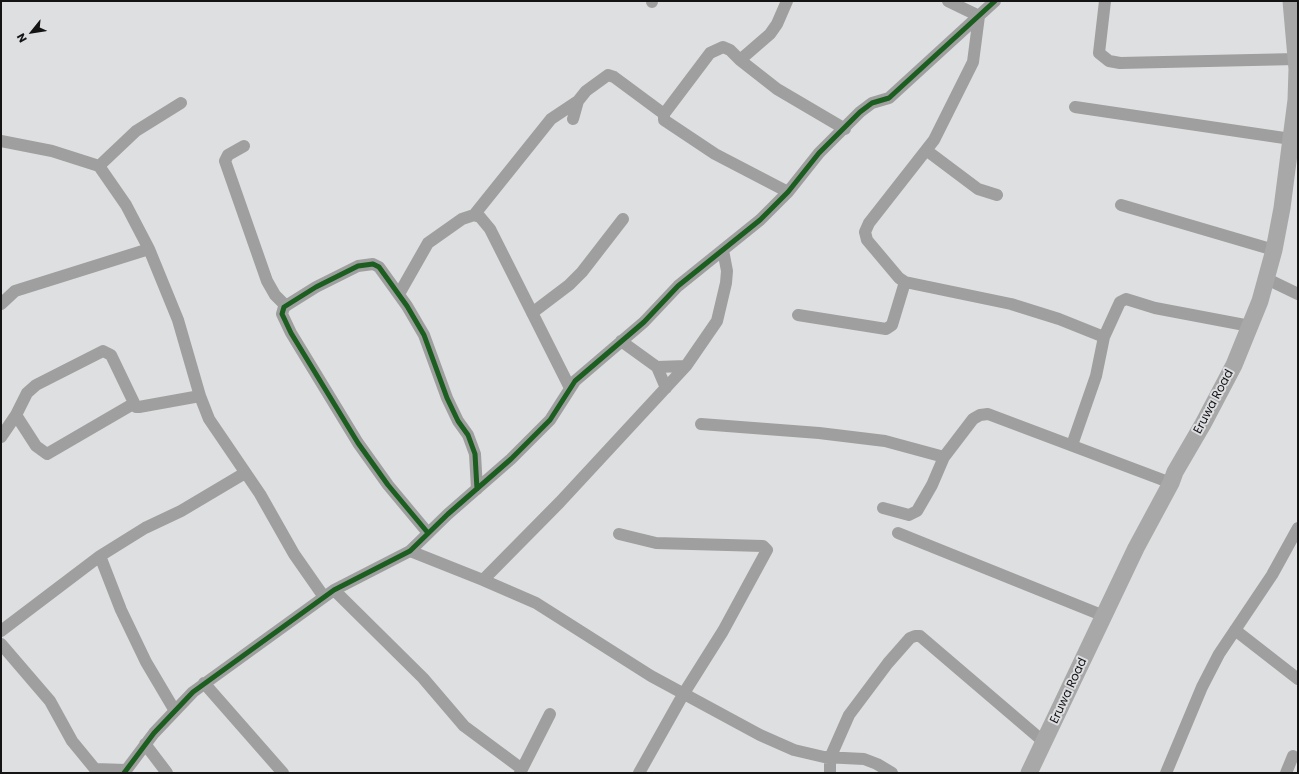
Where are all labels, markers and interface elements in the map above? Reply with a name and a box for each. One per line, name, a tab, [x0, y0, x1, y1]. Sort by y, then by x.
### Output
north arrow	[12, 12, 52, 52]
text: N	[13, 30, 31, 46]
street label: Eruwa Road	[1191, 367, 1237, 437]
street label: Eruwa Road	[1048, 656, 1090, 726]

